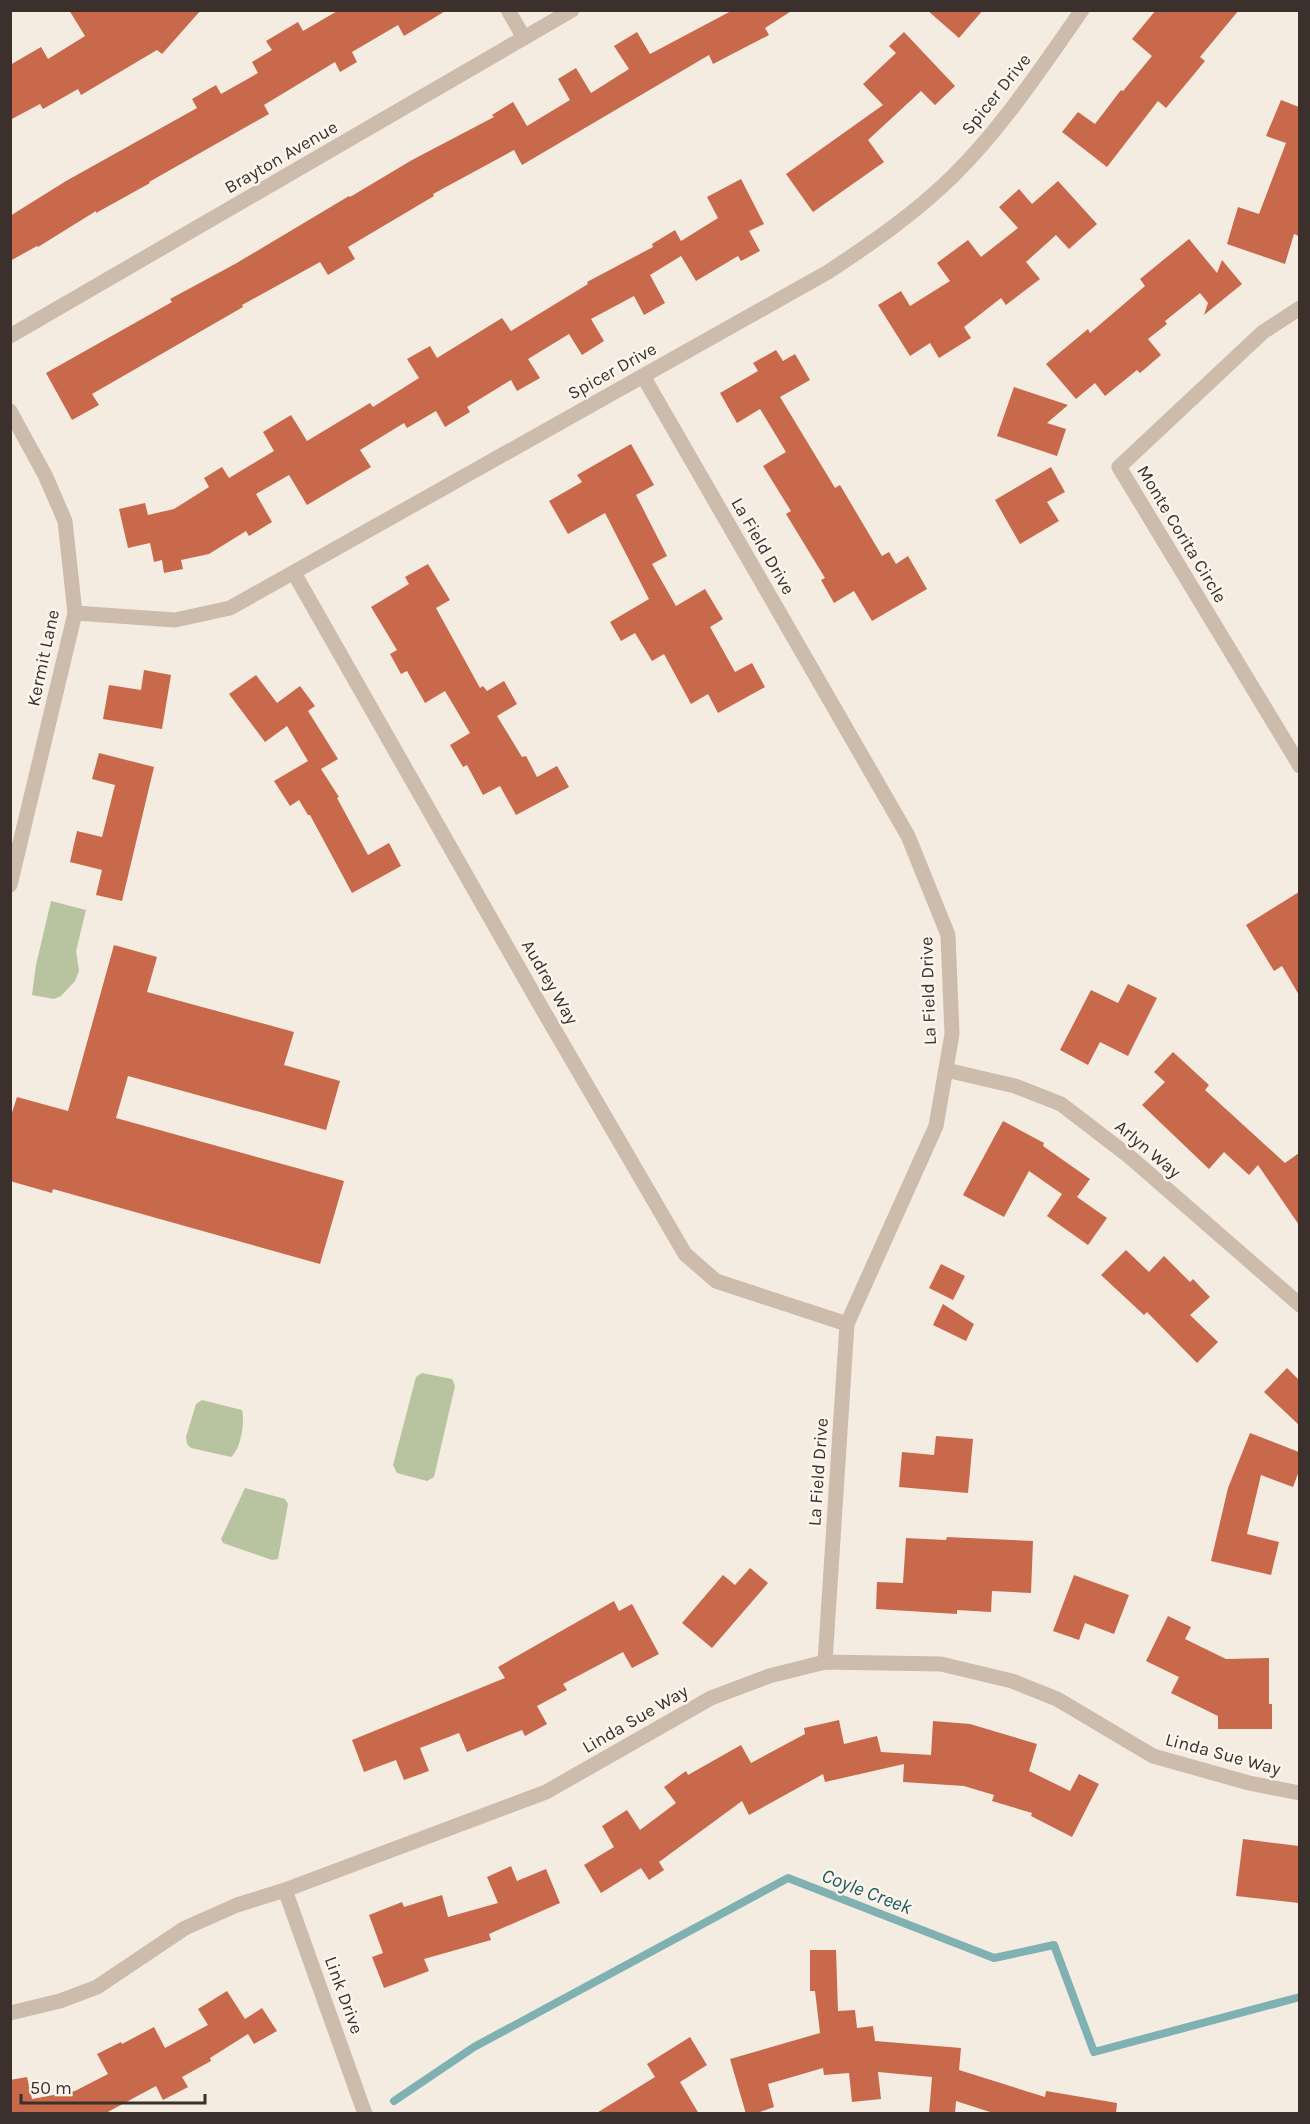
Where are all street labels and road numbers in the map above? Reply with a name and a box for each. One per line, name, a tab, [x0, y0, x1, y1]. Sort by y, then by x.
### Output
street label: Spicer Drive	[957, 49, 1035, 139]
street label: Brayton Avenue	[221, 116, 341, 198]
street label: Spicer Drive	[564, 338, 660, 404]
street label: Monte Corita Circle	[1132, 461, 1232, 607]
street label: La Field Drive	[726, 493, 800, 599]
street label: Kermit Lane	[22, 608, 64, 708]
street label: Audrey Way	[517, 936, 583, 1029]
street label: La Field Drive	[915, 936, 941, 1046]
street label: Arlyn Way	[1111, 1115, 1186, 1183]
street label: La Field Drive	[803, 1417, 833, 1527]
street label: Linda Sue Way	[578, 1680, 692, 1758]
street label: Linda Sue Way	[1163, 1728, 1284, 1780]
street label: Link Drive	[320, 1953, 368, 2037]

